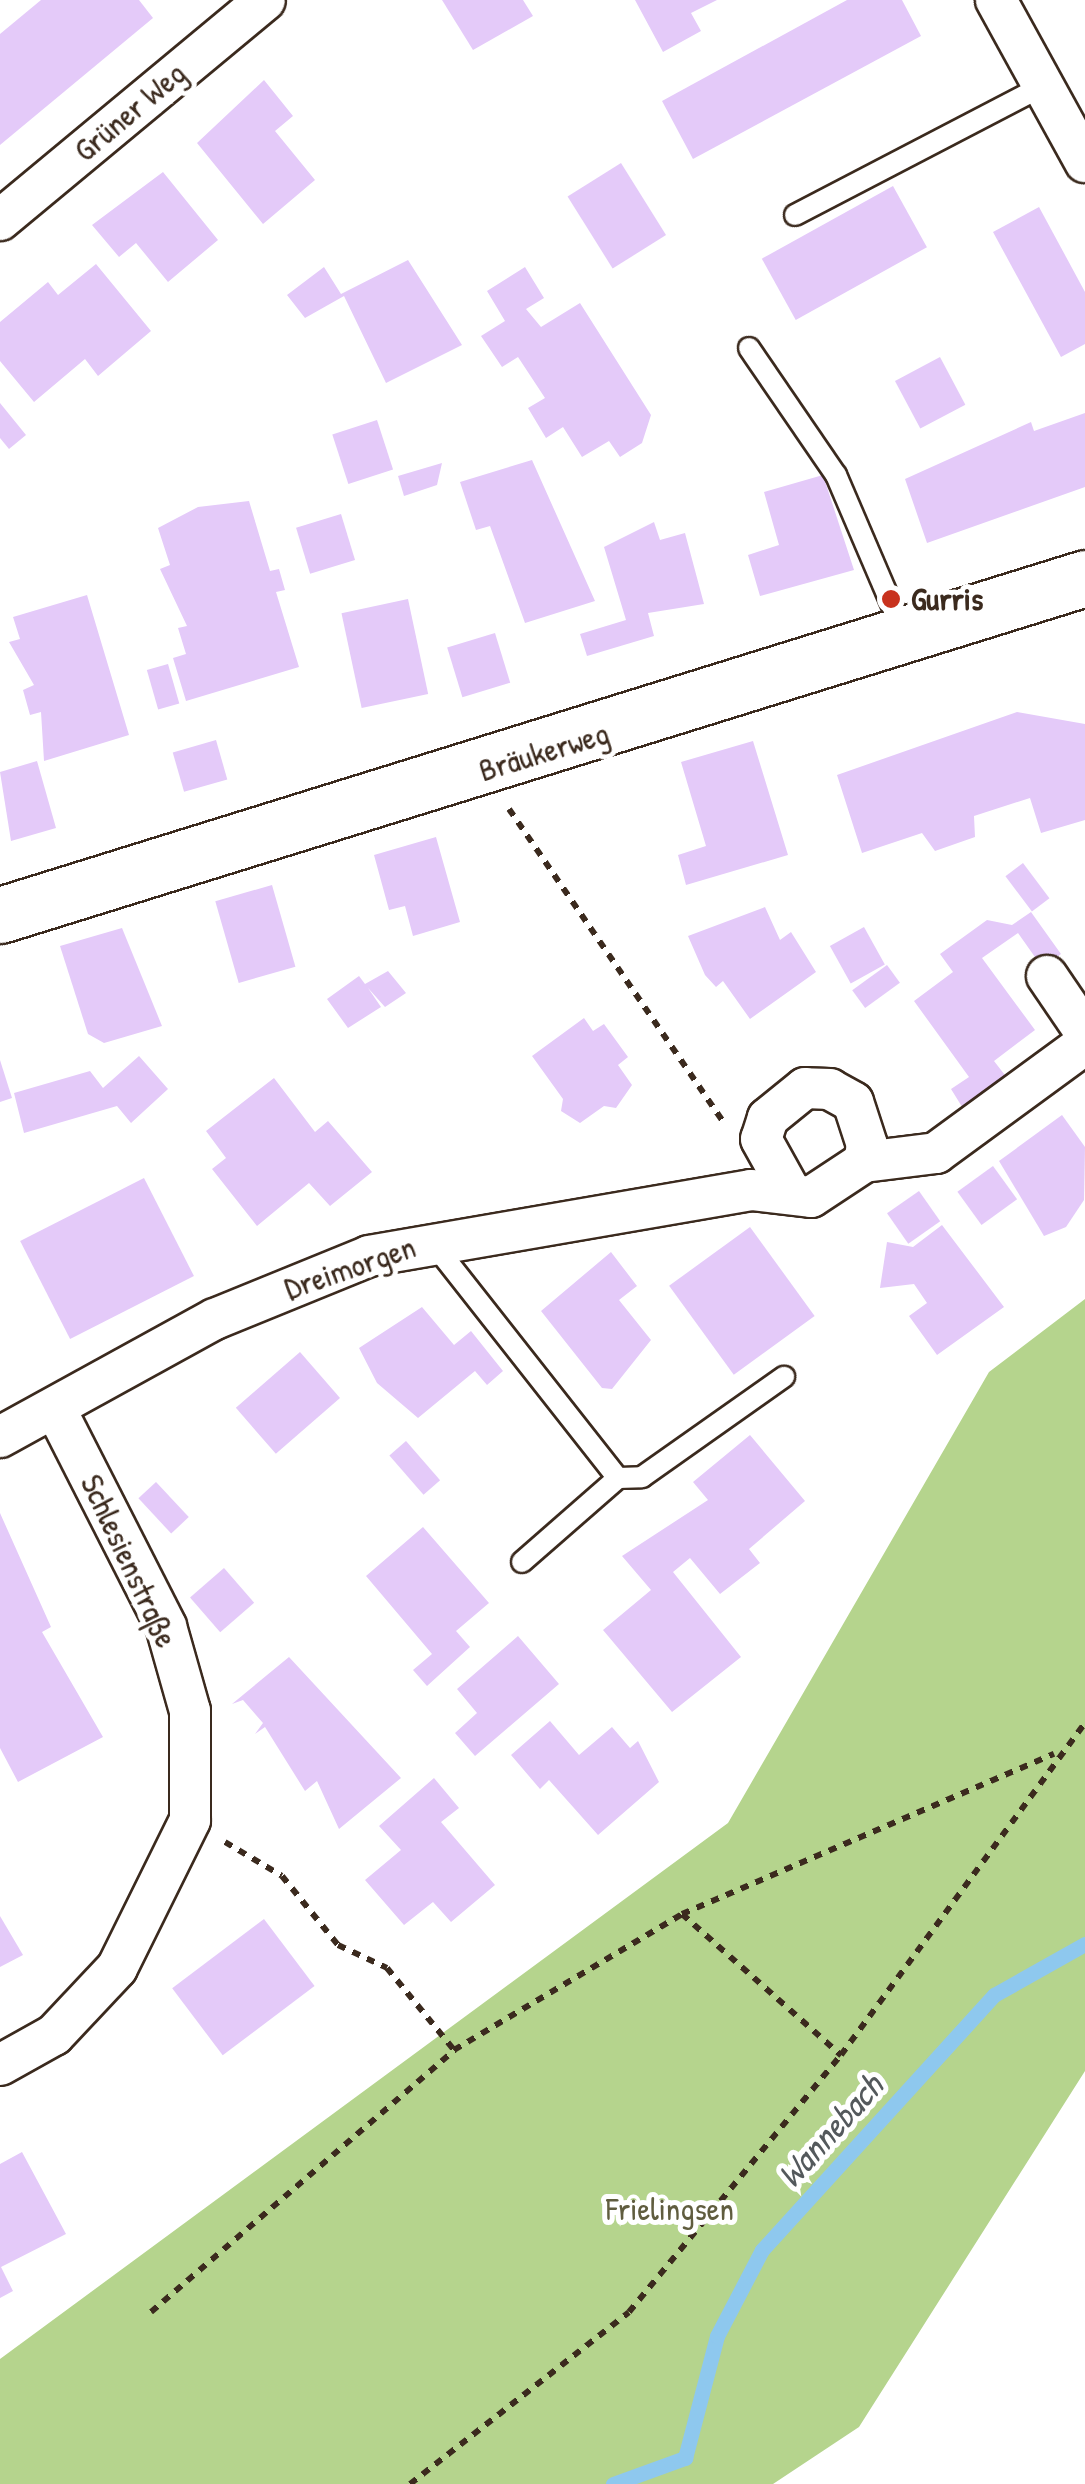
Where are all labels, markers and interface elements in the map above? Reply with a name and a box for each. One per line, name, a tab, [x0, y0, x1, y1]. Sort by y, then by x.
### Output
street label: Grüner Weg	[66, 54, 194, 170]
place label: Gurris	[911, 580, 983, 618]
marker: Gurris	[880, 588, 902, 610]
street label: Bräukerweg	[474, 714, 614, 790]
street label: Dreimorgen	[280, 1228, 420, 1308]
street label: Schlesienstraße	[72, 1468, 186, 1654]
water label: Wannebach	[768, 2066, 892, 2196]
park label: Frielingsen	[606, 2190, 734, 2228]

